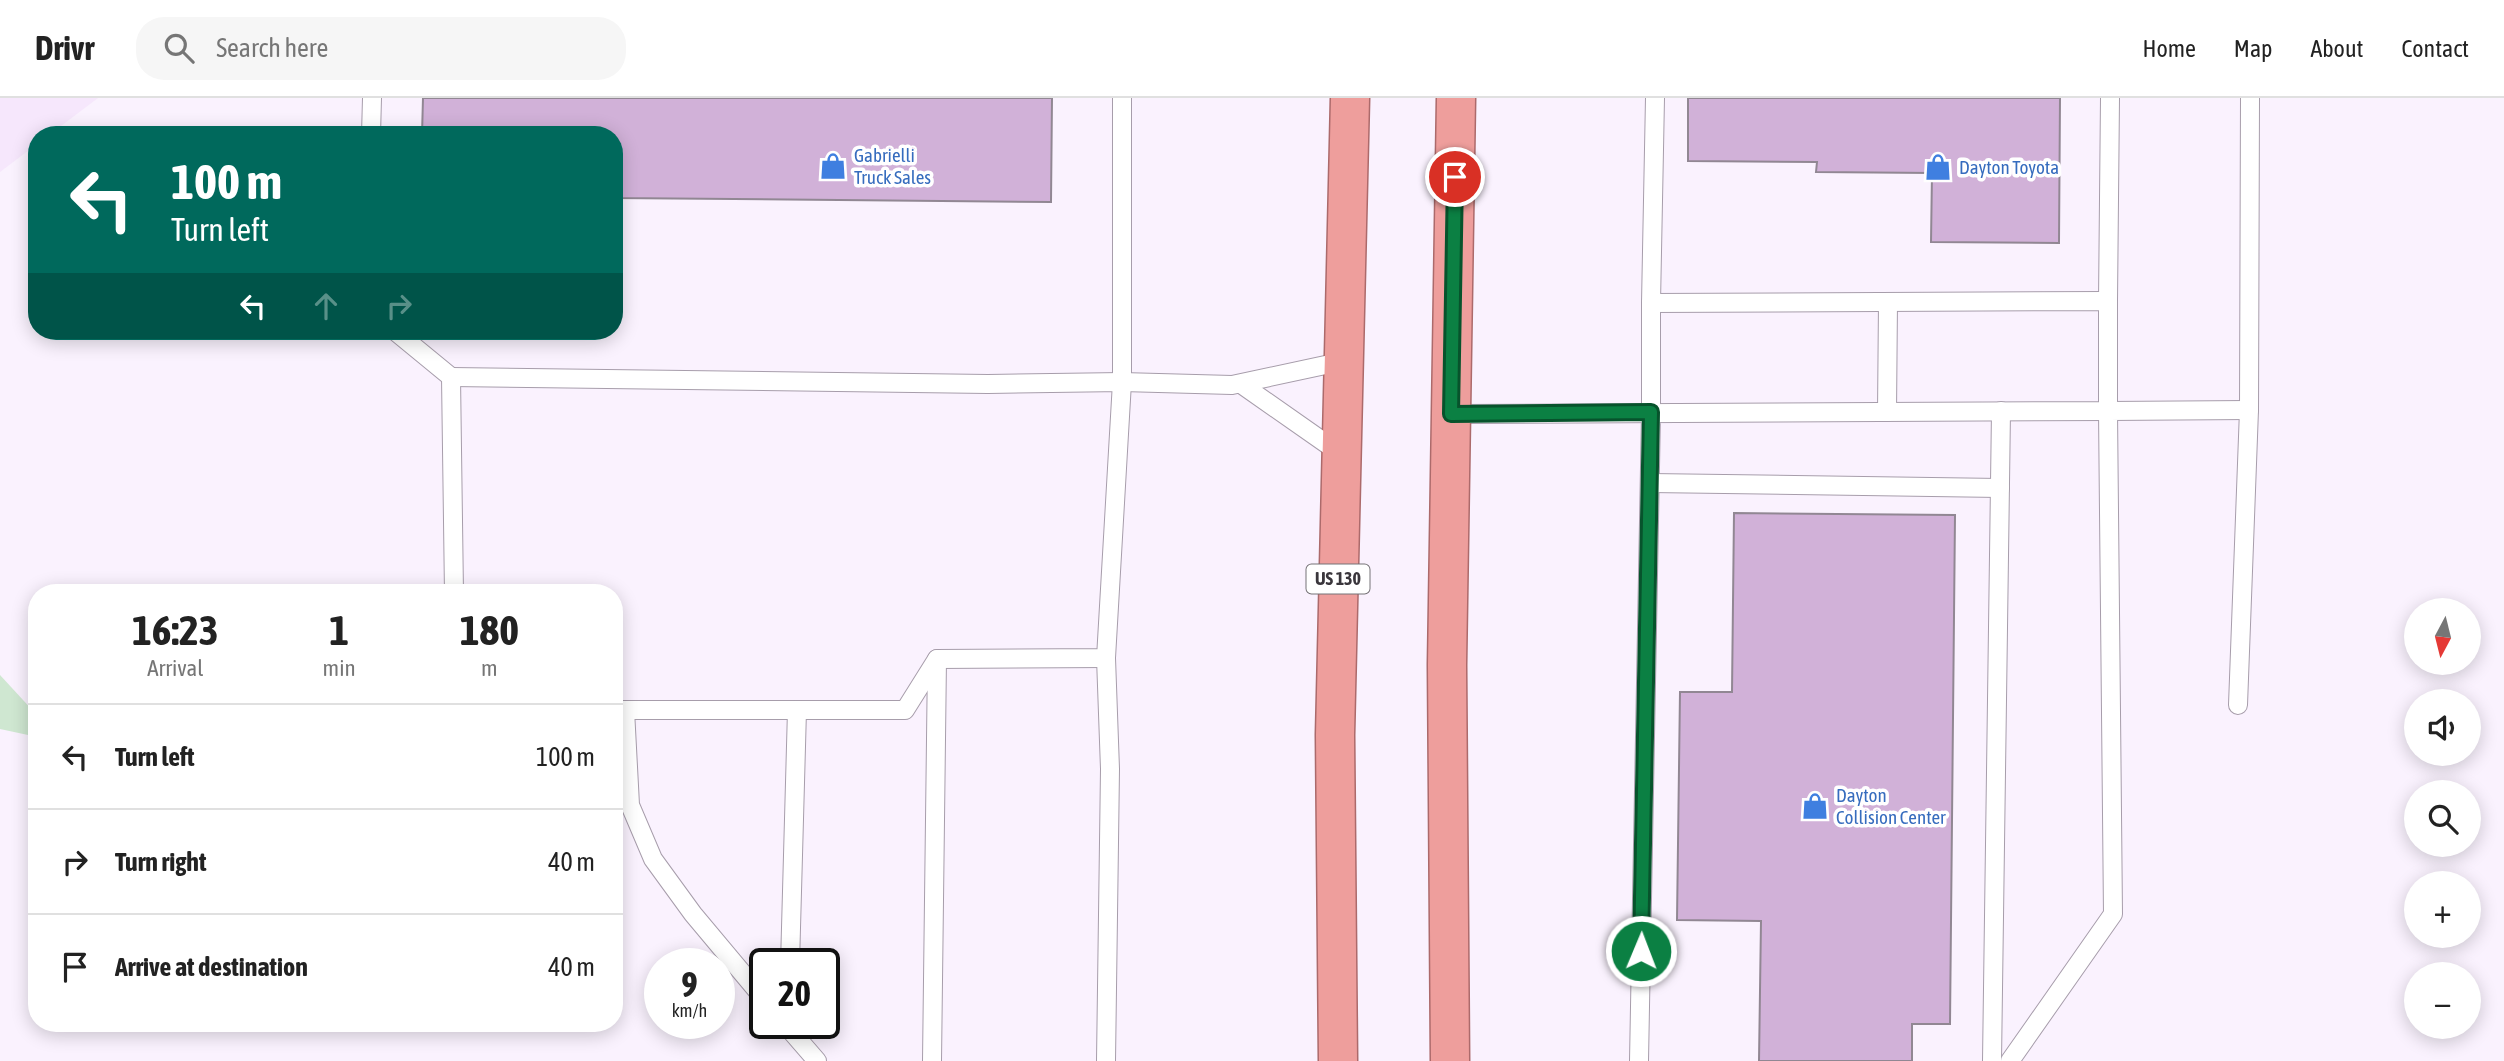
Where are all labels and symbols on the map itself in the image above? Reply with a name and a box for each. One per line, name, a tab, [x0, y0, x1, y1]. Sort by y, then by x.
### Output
place label: Gabrielli Truck Sales	[854, 144, 931, 188]
pin	[1425, 147, 1485, 207]
shop icon: Gabrielli Truck Sales	[818, 151, 848, 181]
shop icon: Dayton Toyota	[1923, 152, 1953, 182]
place label: Dayton Toyota	[1959, 156, 2059, 178]
road number: US 130	[1306, 564, 1370, 593]
north arrow	[2404, 598, 2482, 676]
place label: Dayton Collision Center	[1836, 784, 1946, 828]
shop icon: Dayton Collision Center	[1800, 791, 1830, 821]
position arrow	[1604, 914, 1678, 988]
speed limit sign: 20	[749, 948, 840, 1039]

